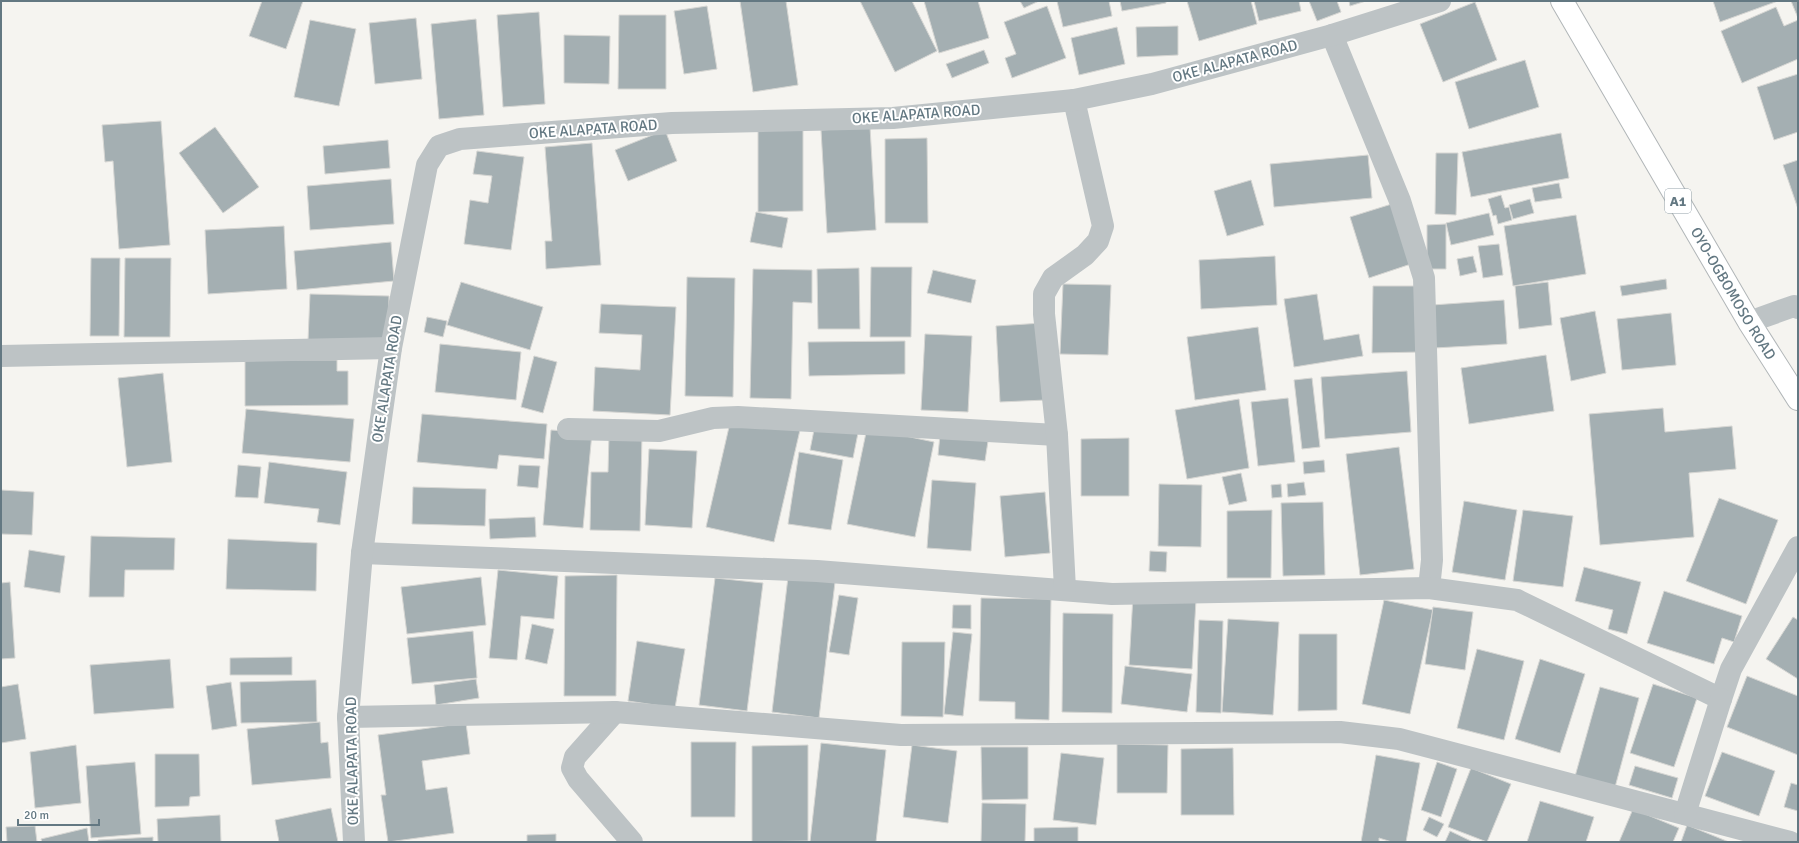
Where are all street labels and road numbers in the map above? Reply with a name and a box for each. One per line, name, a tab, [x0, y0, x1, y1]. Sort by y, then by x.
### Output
street label: OKE ALAPATA ROAD	[1170, 36, 1300, 86]
street label: OKE ALAPATA ROAD	[851, 101, 981, 127]
street label: OKE ALAPATA ROAD	[528, 116, 658, 142]
road number: A1	[1665, 189, 1691, 213]
street label: OYO-OGBOMOSO ROAD	[1687, 224, 1780, 363]
street label: OKE ALAPATA ROAD	[368, 314, 406, 444]
street label: OKE ALAPATA ROAD	[342, 696, 362, 826]

